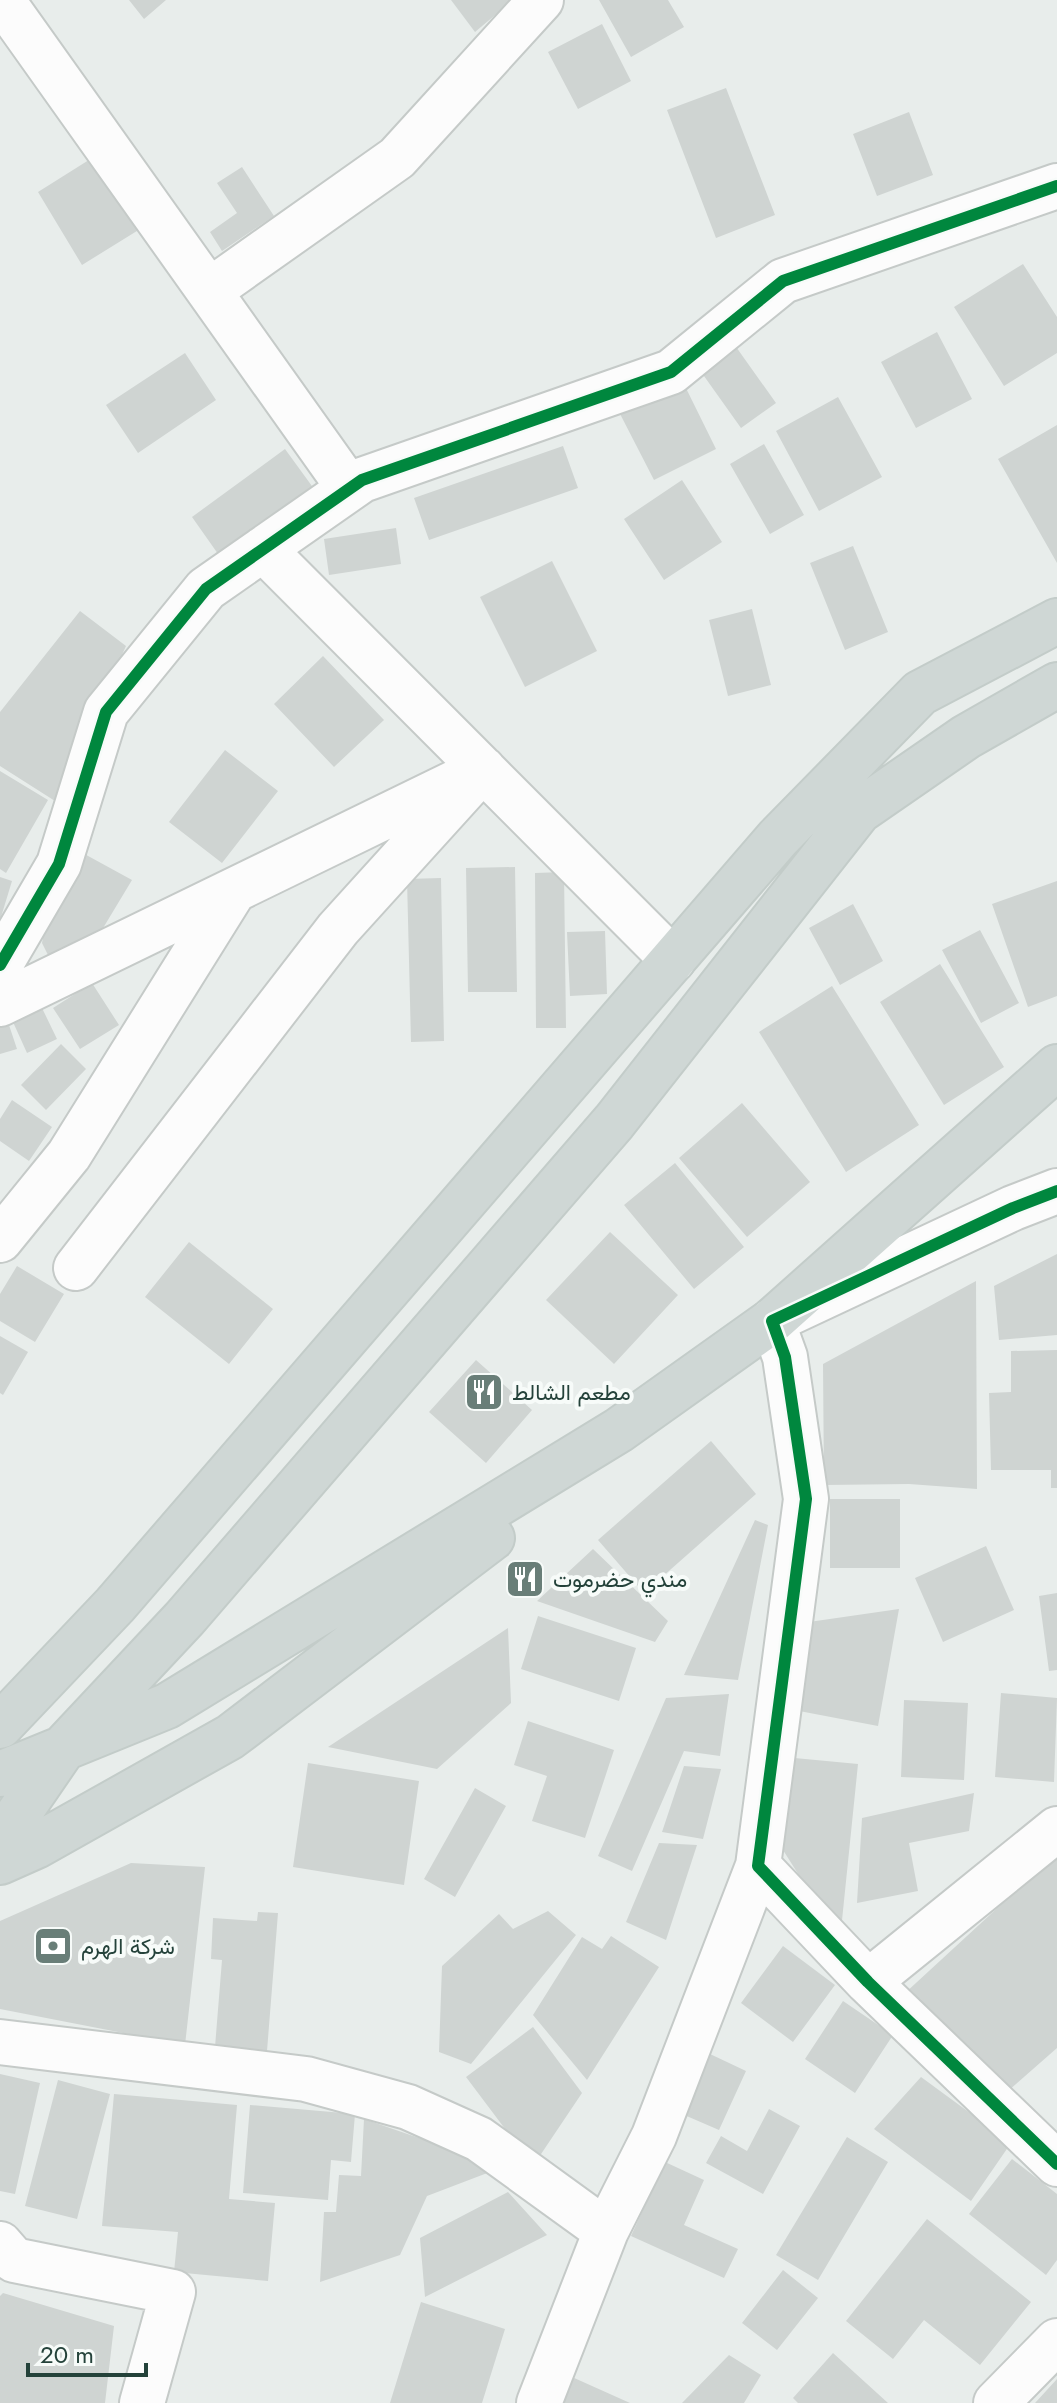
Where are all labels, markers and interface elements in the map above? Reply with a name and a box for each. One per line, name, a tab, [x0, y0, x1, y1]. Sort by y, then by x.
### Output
restaurant icon: مطعم الشالط	[463, 1371, 505, 1413]
place label: مطعم الشالط	[512, 1376, 631, 1408]
restaurant icon: مندي حضرموت	[504, 1558, 546, 1600]
place label: مندي حضرموت	[553, 1563, 687, 1598]
bank icon: شركة الهرم	[32, 1925, 74, 1967]
place label: شركة الهرم	[81, 1930, 175, 1962]
scale bar	[28, 2327, 146, 2377]
text: 20 m	[40, 2337, 94, 2372]

